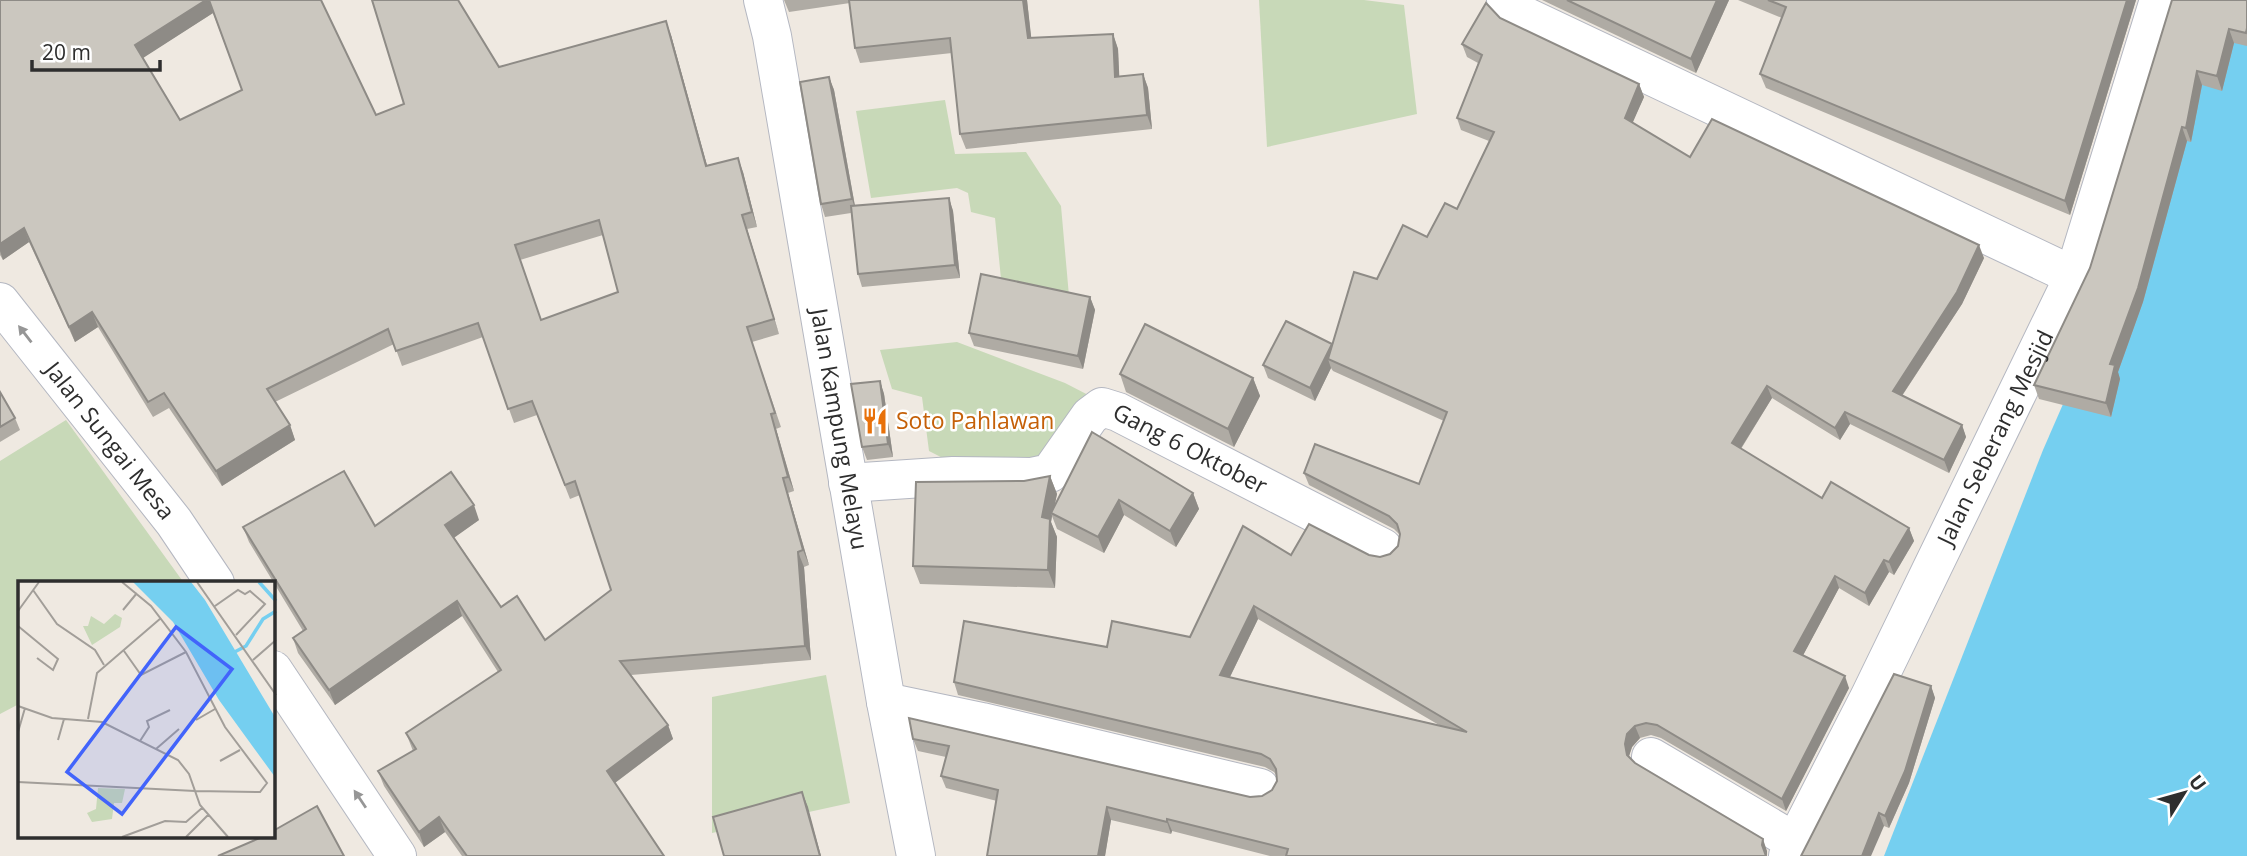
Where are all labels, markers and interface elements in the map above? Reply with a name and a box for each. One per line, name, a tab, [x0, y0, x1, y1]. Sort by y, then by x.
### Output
scale bar	[32, 28, 159, 72]
text: 20 m	[42, 38, 91, 66]
street label: Jalan Kampung Melayu	[804, 304, 877, 552]
street label: Jalan Seberang Mesjid	[1928, 324, 2060, 552]
one-way arrow	[18, 325, 33, 343]
street label: Jalan Sungai Mesa	[37, 353, 183, 526]
street label: Gang 6 Oktober	[1108, 395, 1274, 501]
place label: Soto Pahlawan	[896, 404, 1054, 436]
restaurant icon: Soto Pahlawan	[860, 406, 890, 436]
inset map	[18, 581, 275, 838]
north arrow	[2149, 758, 2219, 828]
text: U	[2183, 769, 2212, 796]
one-way arrow	[353, 789, 366, 809]

